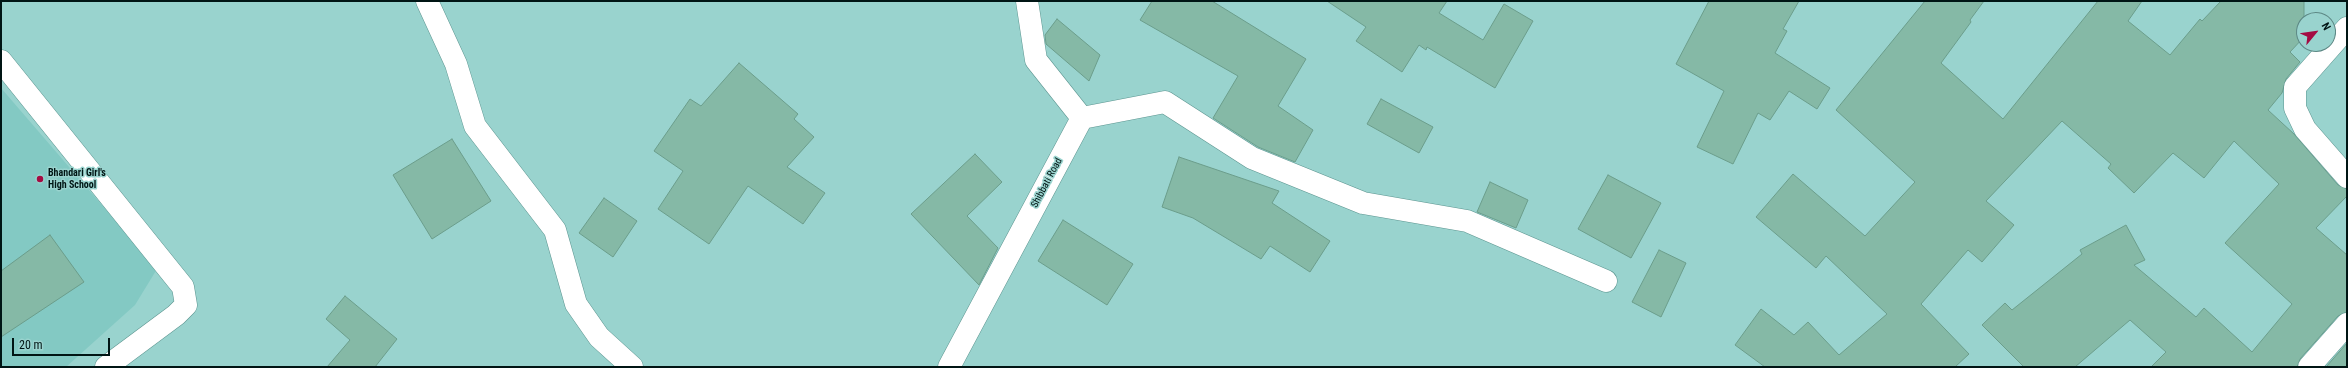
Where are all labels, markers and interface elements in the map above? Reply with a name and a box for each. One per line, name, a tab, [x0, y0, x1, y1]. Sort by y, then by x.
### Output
north arrow	[2296, 12, 2336, 52]
text: N	[2319, 20, 2333, 33]
street label: Shibbati Road	[1029, 156, 1065, 210]
place label: Bhandari Girl's High School	[48, 167, 106, 190]
marker: Bhandari Girl's High School	[35, 174, 45, 184]
scale bar	[14, 330, 112, 356]
text: 20 m	[19, 338, 43, 352]

